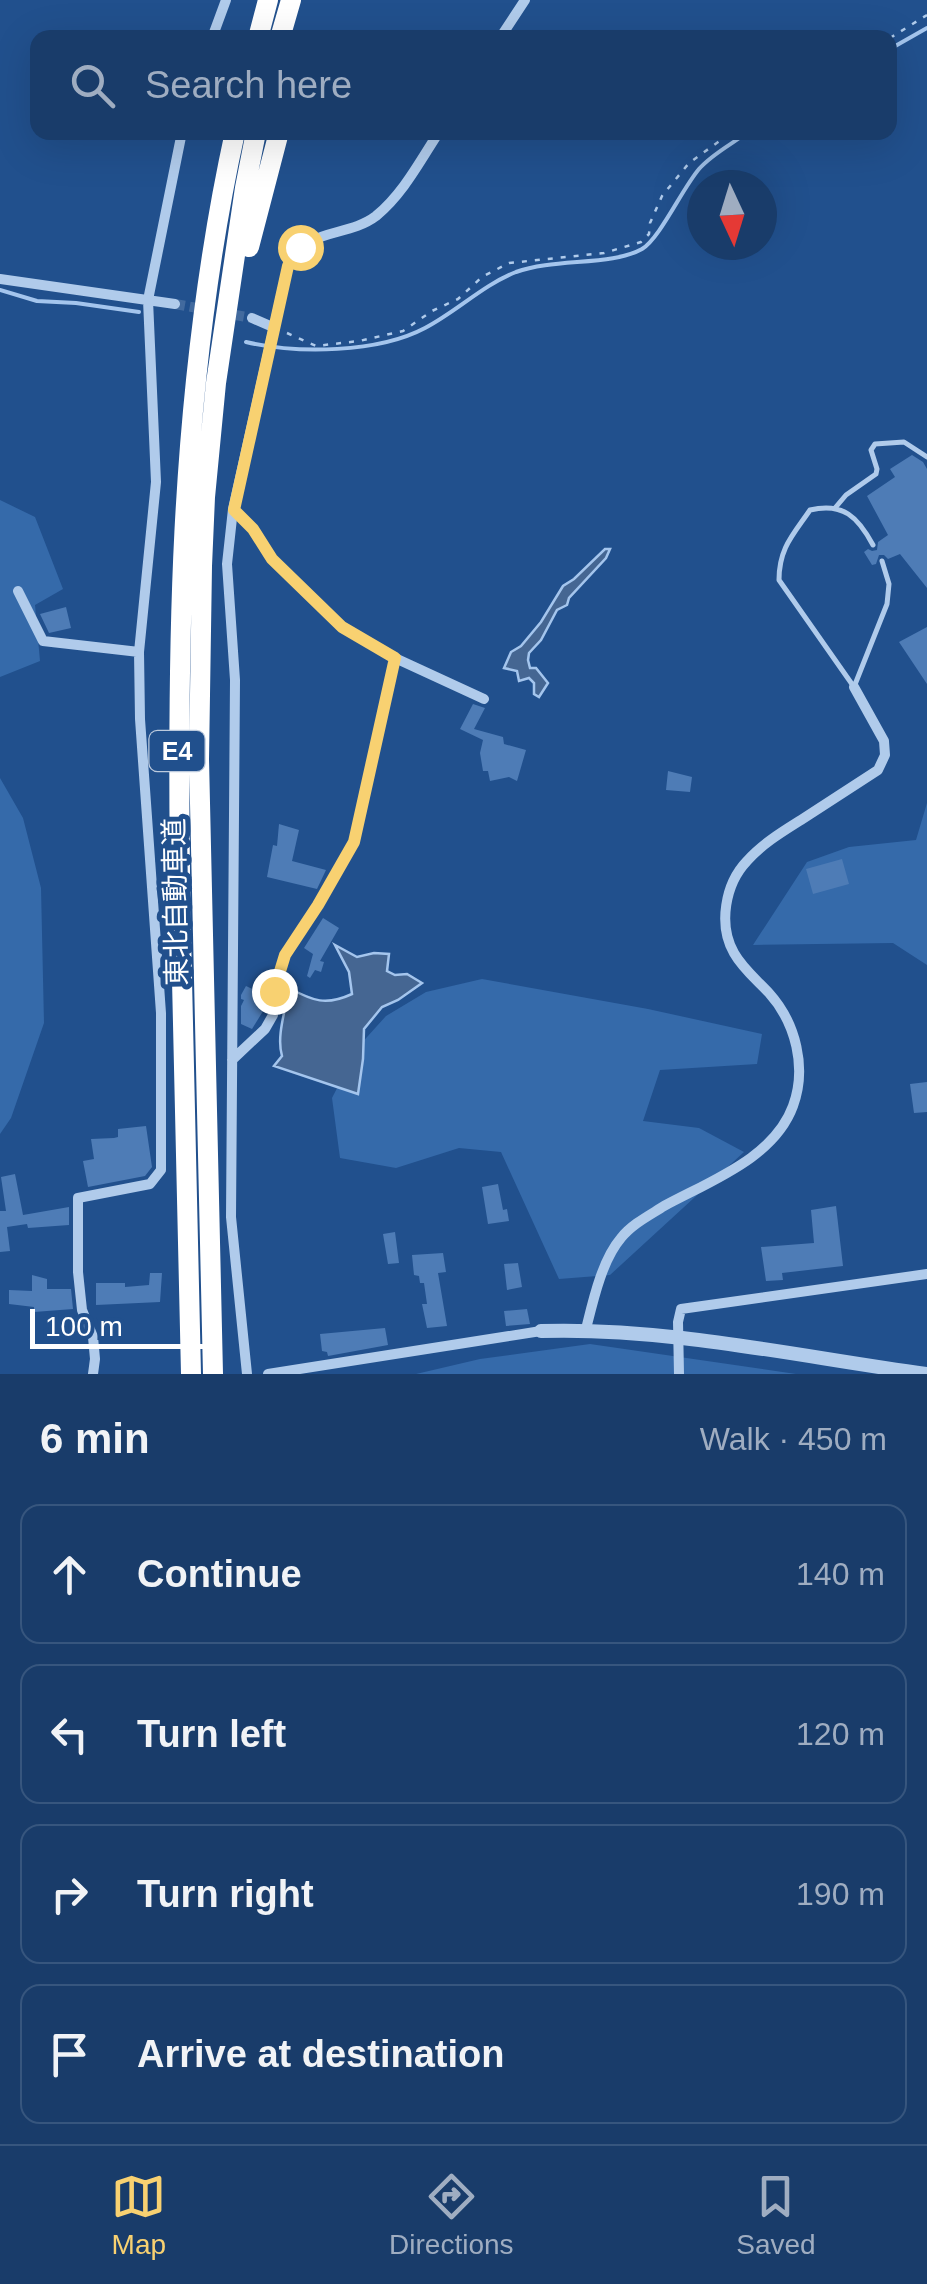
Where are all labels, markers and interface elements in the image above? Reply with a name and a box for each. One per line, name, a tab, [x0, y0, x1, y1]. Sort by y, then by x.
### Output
search box	[30, 30, 897, 140]
icon: search	[65, 58, 120, 113]
text: Search here	[145, 64, 352, 106]
north arrow	[687, 170, 777, 260]
route start	[278, 225, 324, 271]
road number: E4	[150, 731, 204, 771]
street label: 東北自動車道	[159, 818, 192, 986]
route end	[252, 969, 298, 1015]
scale bar	[30, 1304, 218, 1348]
text: 100 m	[45, 1311, 123, 1342]
text: 6 min	[40, 1415, 150, 1462]
text: Walk · 450 m	[700, 1421, 887, 1457]
icon: ahead	[42, 1547, 97, 1602]
text: Continue	[137, 1553, 302, 1595]
text: 140 m	[796, 1556, 885, 1592]
icon: left	[42, 1707, 97, 1762]
text: Turn left	[137, 1713, 286, 1755]
text: 120 m	[796, 1716, 885, 1752]
icon: right	[42, 1867, 97, 1922]
text: Turn right	[137, 1873, 314, 1915]
text: 190 m	[796, 1876, 885, 1912]
icon: arrive	[42, 2027, 97, 2082]
text: Arrive at destination	[137, 2033, 504, 2075]
tab: Map	[111, 2169, 166, 2261]
tab: Directions	[389, 2169, 514, 2261]
tab: Saved	[736, 2169, 816, 2261]

